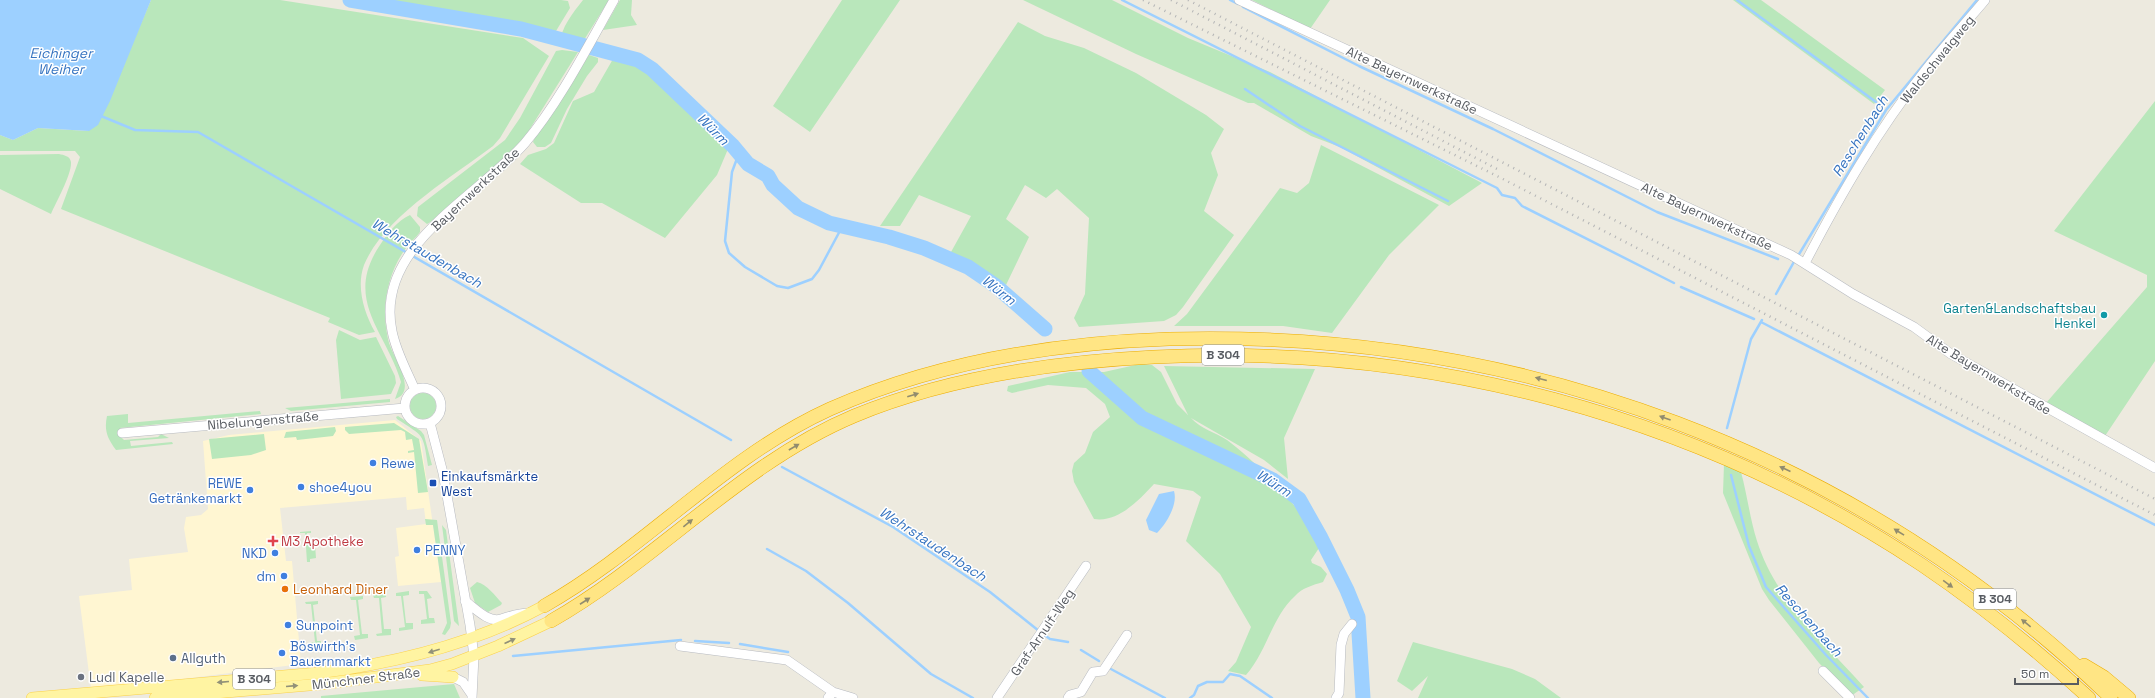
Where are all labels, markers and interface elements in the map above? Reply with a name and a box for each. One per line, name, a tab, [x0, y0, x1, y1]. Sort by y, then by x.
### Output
street label: Waldschwaigweg	[1897, 12, 1978, 107]
street label: Alte Bayernwerkstraße	[1343, 43, 1480, 118]
water label: Eichinger Weiher	[30, 44, 94, 78]
water label: Reschenbach	[1828, 92, 1892, 180]
water label: Würm	[693, 109, 734, 150]
street label: Bayernwerkstraße	[428, 144, 523, 235]
street label: Alte Bayernwerkstraße	[1638, 179, 1775, 254]
water label: Wehrstaudenbach	[369, 214, 485, 292]
water label: Würm	[978, 271, 1020, 309]
place label: Garten&Landschaftsbau Henkel	[1943, 300, 2096, 332]
marker: Garten&Landschaftsbau Henkel	[2099, 310, 2109, 320]
street label: Alte Bayernwerkstraße	[1923, 330, 2054, 419]
road number: B 304	[1202, 345, 1244, 365]
one-way arrow	[1535, 376, 1548, 382]
one-way arrow	[907, 392, 919, 398]
street label: Nibelungenstraße	[207, 407, 319, 434]
one-way arrow	[1659, 415, 1671, 421]
one-way arrow	[788, 443, 800, 450]
place label: Rewe	[381, 455, 415, 472]
marker: Rewe	[368, 458, 378, 468]
water label: Würm	[1253, 465, 1296, 501]
one-way arrow	[1779, 466, 1791, 472]
place label: Einkaufsmärkte West	[441, 468, 538, 500]
place label: REWE Getränkemarkt	[149, 475, 242, 507]
marker: Einkaufsmärkte West	[428, 478, 438, 488]
place label: shoe4you	[309, 479, 372, 496]
marker: shoe4you	[296, 482, 306, 492]
marker: REWE Getränkemarkt	[245, 485, 255, 495]
water label: Wehrstaudenbach	[876, 503, 990, 586]
one-way arrow	[683, 518, 694, 527]
one-way arrow	[1893, 528, 1905, 535]
place label: M3 Apotheke	[281, 533, 364, 550]
marker: M3 Apotheke	[268, 536, 278, 546]
place label: PENNY	[425, 542, 465, 559]
place label: NKD	[242, 545, 267, 562]
marker: PENNY	[412, 545, 422, 555]
marker: NKD	[270, 548, 280, 558]
place label: dm	[256, 568, 276, 585]
marker: dm	[279, 571, 289, 581]
water label: Reschenbach	[1771, 580, 1847, 661]
one-way arrow	[1943, 580, 1954, 588]
place label: Leonhard Diner	[293, 581, 388, 598]
marker: Leonhard Diner	[280, 584, 290, 594]
street label: Graf-Arnulf-Weg	[1007, 585, 1078, 679]
road number: B 304	[1974, 589, 2016, 609]
one-way arrow	[580, 597, 590, 605]
place label: Sunpoint	[296, 617, 353, 634]
one-way arrow	[2021, 618, 2032, 627]
marker: Sunpoint	[283, 620, 293, 630]
place label: Böswirth's Bauernmarkt	[290, 638, 371, 670]
one-way arrow	[504, 638, 516, 644]
marker: Böswirth's Bauernmarkt	[277, 648, 287, 658]
one-way arrow	[428, 648, 440, 654]
place label: Allguth	[181, 650, 226, 667]
marker: Allguth	[168, 653, 178, 663]
scale bar	[2015, 660, 2078, 686]
street label: Münchner Straße	[311, 663, 421, 694]
text: 50 m	[2021, 666, 2049, 682]
place label: Ludl Kapelle	[89, 669, 164, 686]
road number: B 304	[233, 669, 275, 689]
marker: Ludl Kapelle	[76, 672, 86, 682]
one-way arrow	[217, 678, 229, 685]
one-way arrow	[286, 683, 298, 690]

